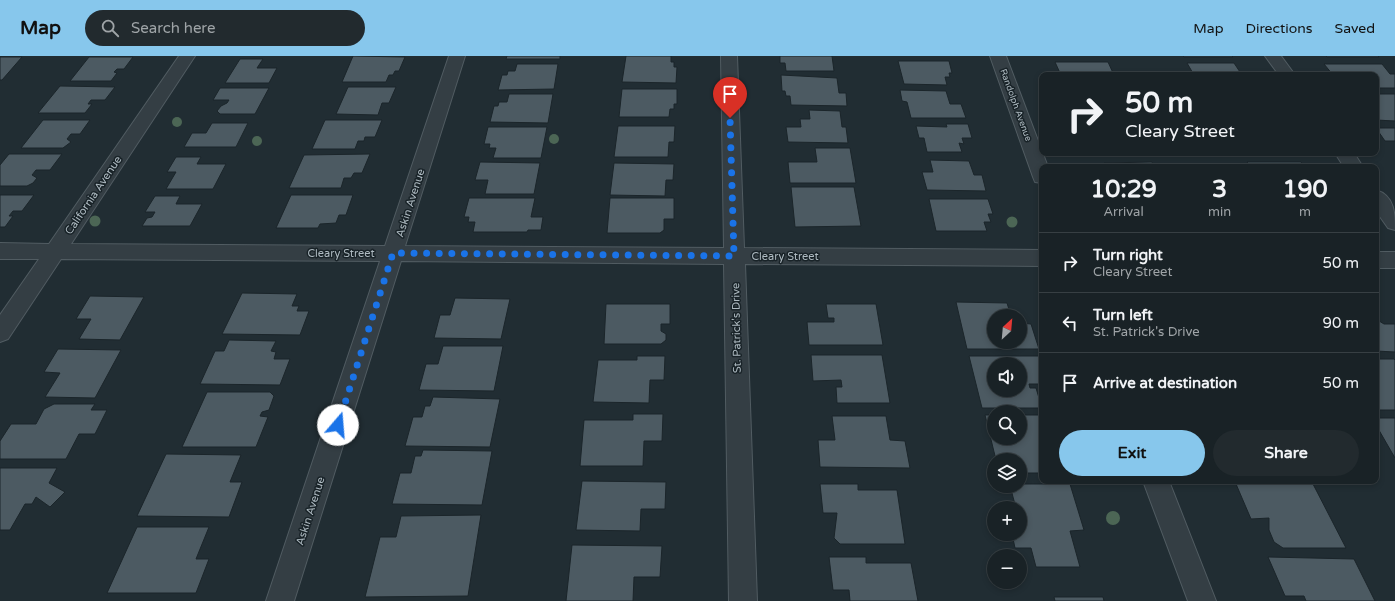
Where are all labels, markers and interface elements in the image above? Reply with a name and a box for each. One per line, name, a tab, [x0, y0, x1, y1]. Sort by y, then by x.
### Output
search box	[85, 10, 365, 46]
text: Map	[20, 17, 61, 39]
icon: search	[99, 17, 121, 39]
text: Search here	[131, 19, 215, 37]
text: Map	[1193, 20, 1224, 37]
text: Directions	[1246, 20, 1313, 37]
text: Saved	[1335, 20, 1375, 37]
street label: Randolph Avenue	[997, 68, 1034, 143]
pin	[713, 77, 747, 118]
icon: arrive	[719, 83, 741, 105]
text: 50 m	[1125, 86, 1193, 120]
icon: right	[1059, 88, 1111, 140]
text: Cleary Street	[1125, 120, 1235, 142]
street label: California Avenue	[62, 154, 125, 237]
street label: Askin Avenue	[393, 167, 428, 239]
text: 10:29	[1090, 175, 1157, 204]
text: 3	[1212, 175, 1227, 204]
text: 190	[1282, 175, 1328, 204]
text: Arrival	[1103, 204, 1144, 220]
text: min	[1208, 204, 1231, 220]
text: m	[1299, 204, 1311, 220]
text: Turn right	[1093, 246, 1163, 264]
street label: Cleary Street	[307, 247, 375, 260]
street label: Cleary Street	[751, 250, 819, 263]
icon: right	[1059, 252, 1081, 274]
text: 50 m	[1322, 254, 1359, 272]
text: Cleary Street	[1093, 264, 1172, 280]
street label: St. Patrick's Drive	[729, 283, 744, 373]
text: Turn left	[1093, 306, 1153, 324]
north arrow	[987, 309, 1027, 349]
map controls	[987, 309, 1027, 589]
icon: left	[1059, 312, 1081, 334]
text: 90 m	[1322, 314, 1359, 332]
text: St. Patrick's Drive	[1093, 324, 1200, 340]
button: sound	[987, 357, 1027, 397]
icon: arrive	[1059, 372, 1081, 394]
text: Arrive at destination	[1093, 374, 1237, 392]
text: 50 m	[1322, 374, 1359, 392]
position arrow	[317, 404, 359, 446]
button: search	[987, 405, 1027, 445]
button: Exit	[1059, 430, 1205, 476]
button: Share	[1213, 430, 1359, 476]
button: layers	[987, 453, 1027, 493]
street label: Askin Avenue	[293, 475, 328, 547]
button: +	[987, 501, 1027, 541]
button: −	[987, 549, 1027, 589]

